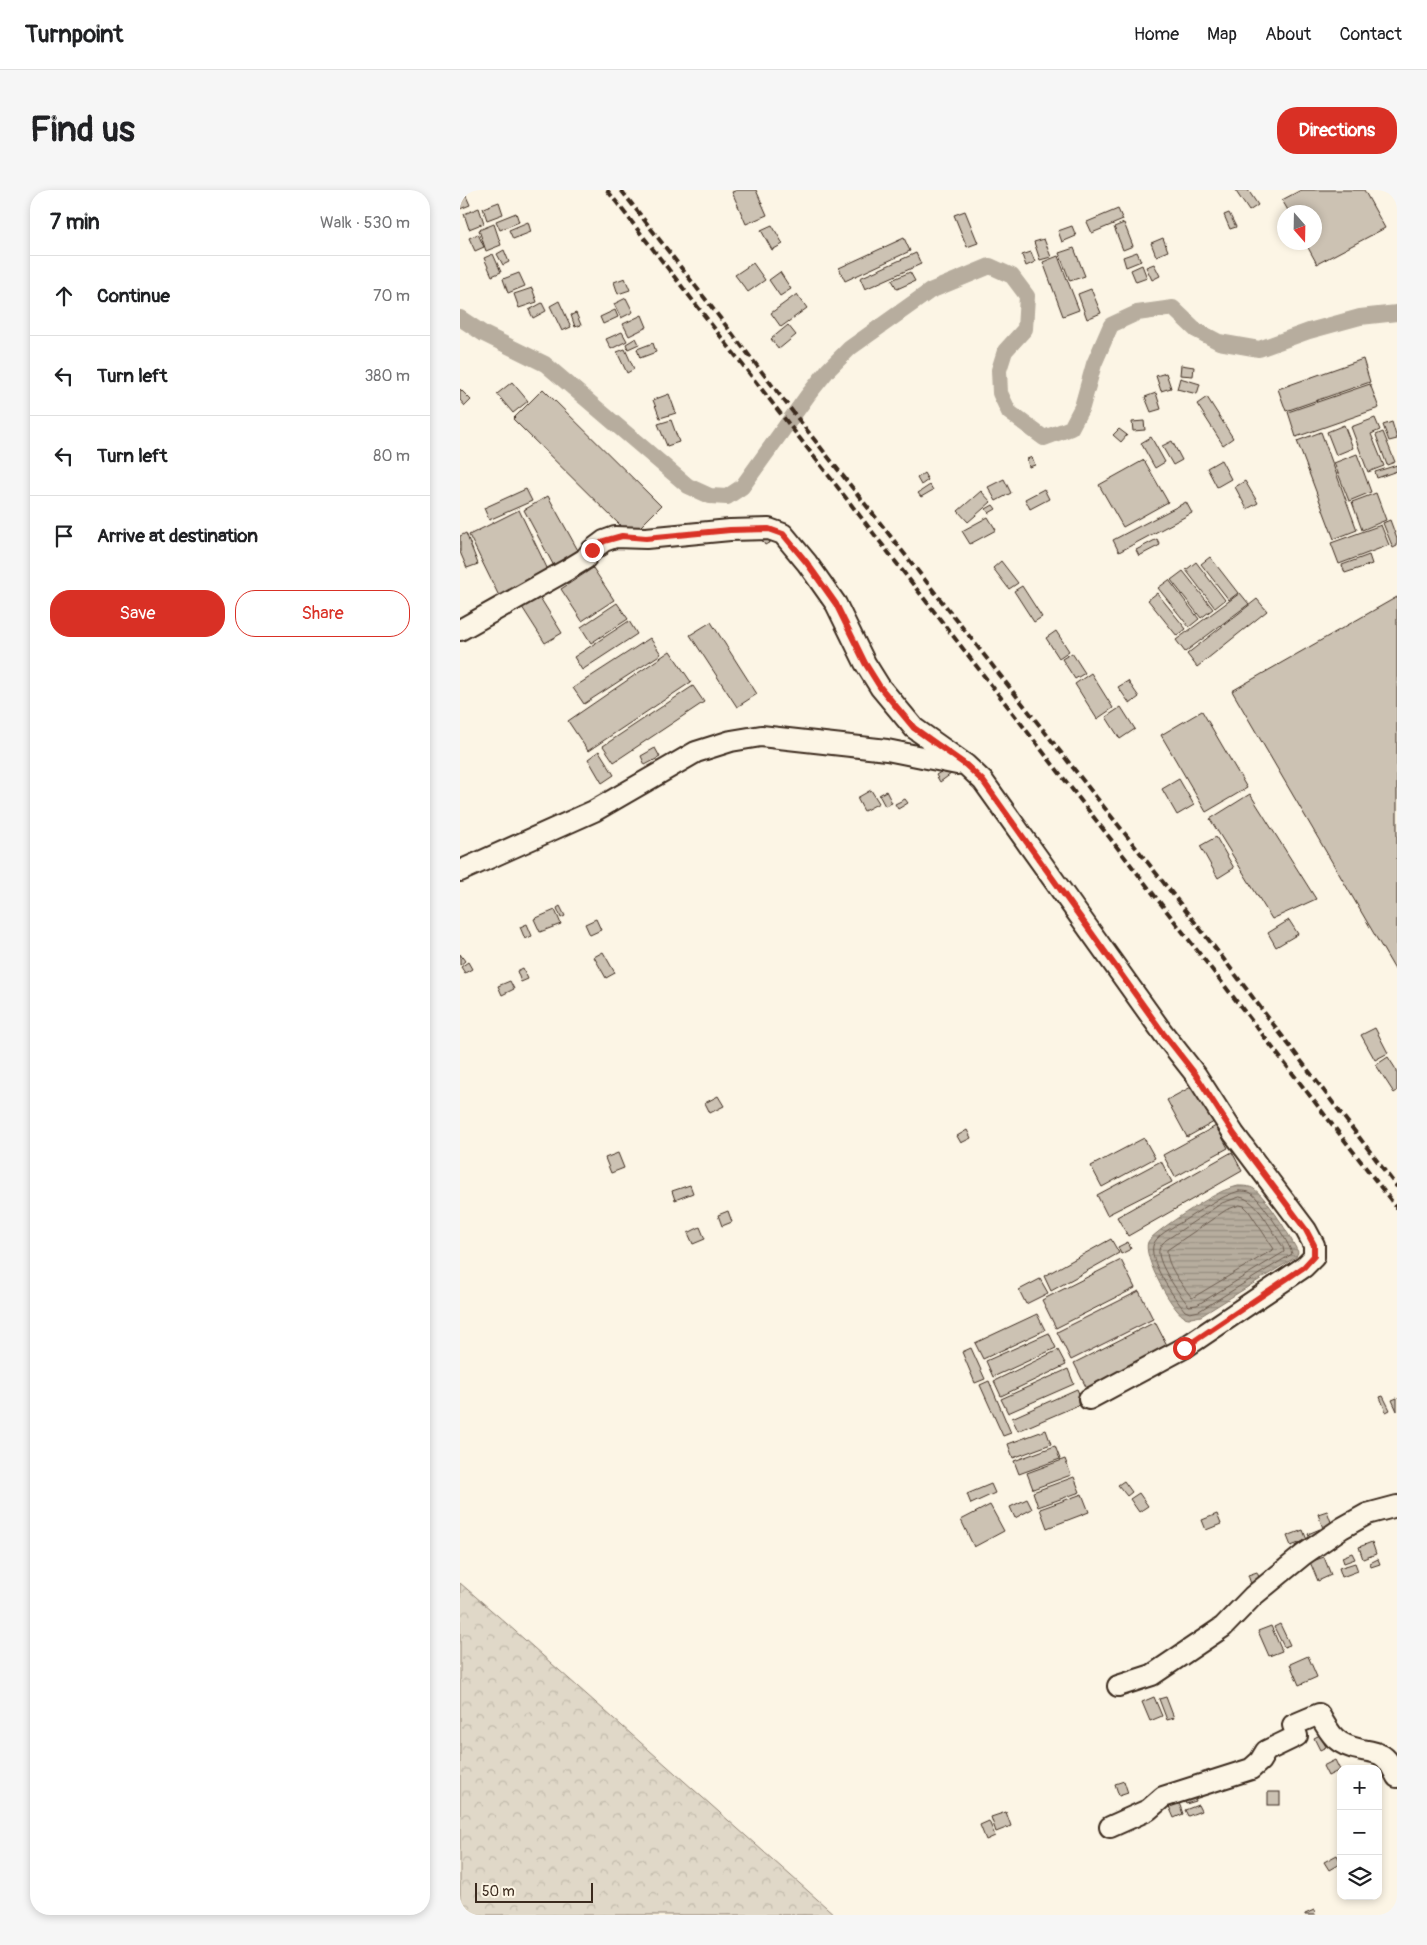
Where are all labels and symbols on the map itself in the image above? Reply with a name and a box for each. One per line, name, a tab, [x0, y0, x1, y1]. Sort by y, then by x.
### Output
north arrow	[1277, 205, 1322, 250]
route end	[581, 539, 604, 562]
route start	[1173, 1337, 1196, 1360]
scale bar	[475, 1880, 592, 1903]

